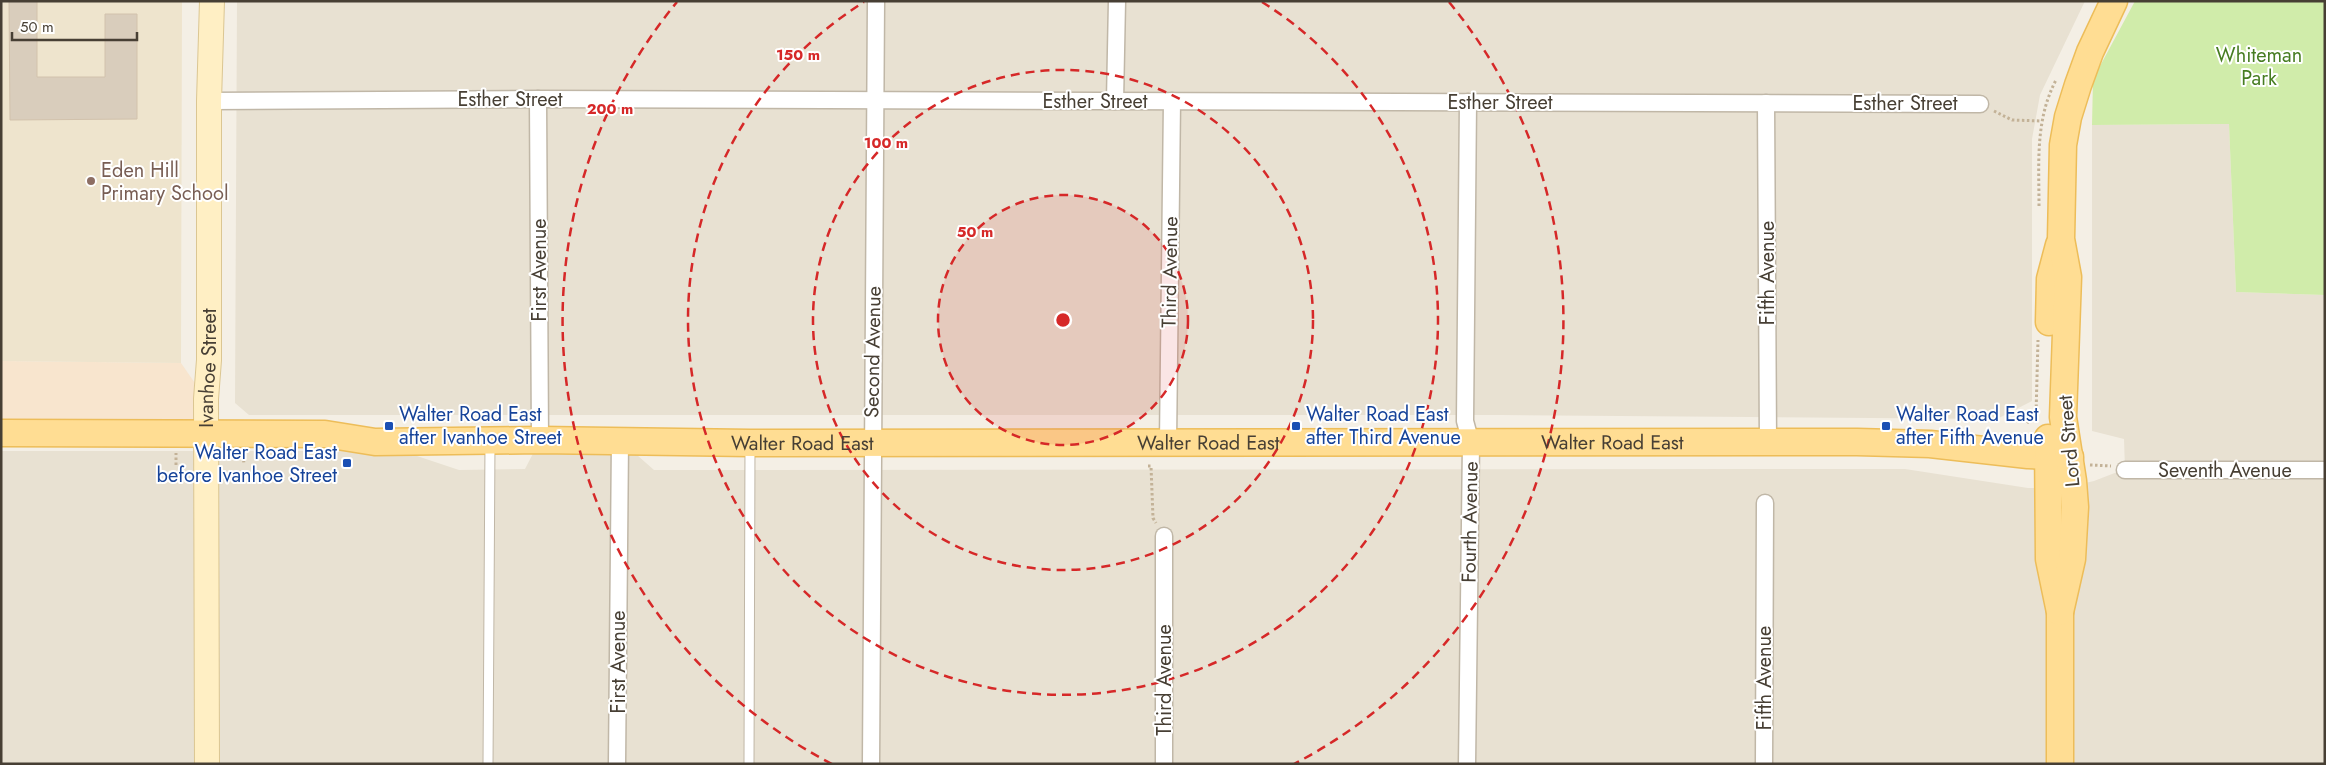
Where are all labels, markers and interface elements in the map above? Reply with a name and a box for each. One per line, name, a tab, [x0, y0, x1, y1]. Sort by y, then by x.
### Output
scale bar	[12, 10, 138, 42]
text: 50 m	[20, 16, 54, 38]
park label: Whiteman Park	[2216, 41, 2302, 93]
text: 150 m	[776, 44, 820, 66]
street label: Esther Street	[457, 85, 563, 114]
street label: Esther Street	[1042, 87, 1148, 116]
street label: Esther Street	[1447, 88, 1553, 117]
street label: Esther Street	[1852, 89, 1958, 118]
text: 200 m	[587, 98, 633, 120]
text: 100 m	[864, 132, 908, 154]
place label: Eden Hill Primary School	[101, 156, 229, 208]
marker: Eden Hill Primary School	[85, 175, 97, 187]
street label: Third Avenue	[1155, 216, 1185, 328]
street label: First Avenue	[525, 218, 554, 322]
text: 50 m	[957, 221, 993, 243]
street label: Fifth Avenue	[1753, 221, 1782, 325]
street label: Second Avenue	[857, 286, 889, 418]
street label: Ivanhoe Street	[191, 308, 224, 428]
centre of rings	[1054, 311, 1072, 329]
street label: Lord Street	[2051, 394, 2087, 488]
place label: Walter Road East after Ivanhoe Street	[399, 400, 562, 452]
place label: Walter Road East after Third Avenue	[1306, 400, 1461, 452]
place label: Walter Road East after Fifth Avenue	[1896, 400, 2044, 452]
marker: Walter Road East after Ivanhoe Street	[383, 420, 395, 432]
marker: Walter Road East after Third Avenue	[1290, 420, 1302, 432]
marker: Walter Road East after Fifth Avenue	[1880, 420, 1892, 432]
street label: Walter Road East	[731, 428, 874, 458]
street label: Walter Road East	[1137, 428, 1280, 457]
street label: Walter Road East	[1541, 428, 1684, 457]
place label: Walter Road East before Ivanhoe Street	[157, 438, 337, 490]
street label: Seventh Avenue	[2158, 456, 2292, 485]
marker: Walter Road East before Ivanhoe Street	[341, 457, 353, 469]
street label: Fourth Avenue	[1454, 461, 1486, 583]
street label: First Avenue	[604, 610, 633, 714]
street label: Third Avenue	[1150, 624, 1179, 736]
street label: Fifth Avenue	[1750, 626, 1779, 730]

